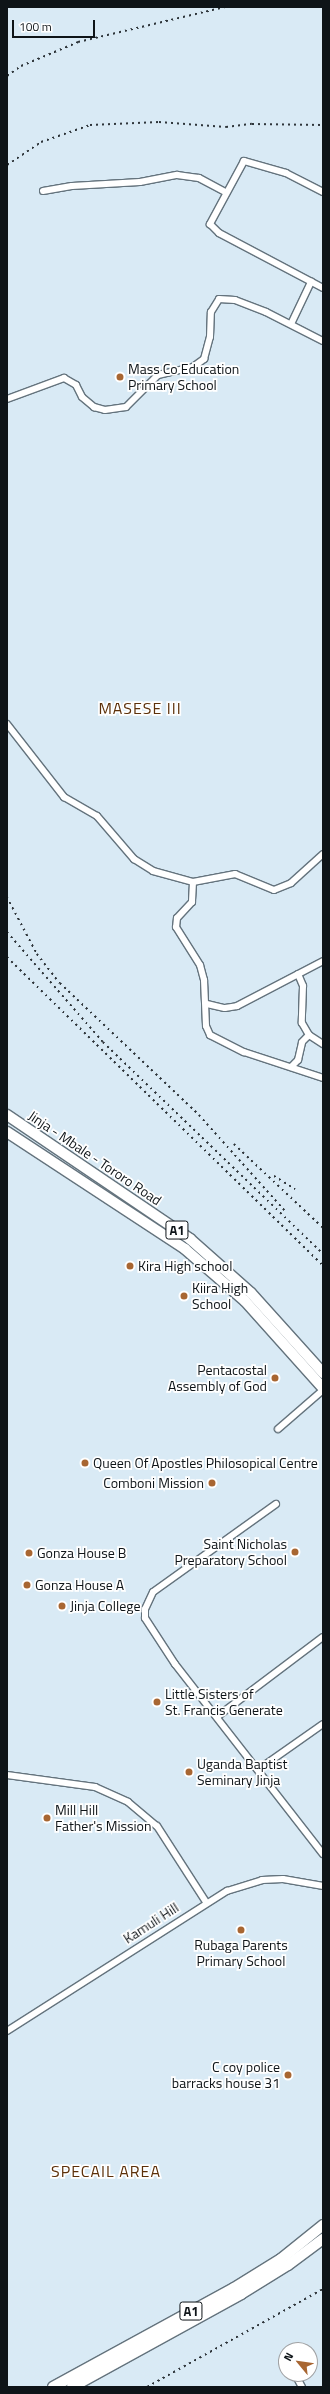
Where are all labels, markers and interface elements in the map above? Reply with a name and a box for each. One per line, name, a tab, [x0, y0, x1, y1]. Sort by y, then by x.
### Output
scale bar	[14, 12, 97, 38]
text: 100 m	[19, 17, 52, 36]
place label: Mass Co Education Primary School	[128, 361, 239, 394]
marker: Mass Co Education Primary School	[115, 372, 125, 382]
district label: MASESE III	[98, 698, 182, 718]
street label: Jinja - Mbale - Tororo Road	[25, 1107, 165, 1209]
road number: A1	[165, 1219, 189, 1241]
place label: Kira High school	[138, 1258, 232, 1274]
marker: Kira High school	[125, 1261, 135, 1271]
place label: Kiira High School	[192, 1280, 248, 1312]
marker: Kiira High School	[179, 1291, 189, 1301]
place label: Pentacostal Assembly of God	[168, 1362, 267, 1394]
marker: Pentacostal Assembly of God	[270, 1373, 280, 1383]
place label: Queen Of Apostles Philosopical Centre	[93, 1455, 318, 1471]
marker: Queen Of Apostles Philosopical Centre	[80, 1458, 90, 1468]
place label: Comboni Mission	[103, 1475, 204, 1491]
marker: Comboni Mission	[207, 1478, 217, 1488]
place label: Saint Nicholas Preparatory School	[174, 1536, 287, 1568]
place label: Gonza House B	[37, 1545, 126, 1561]
marker: Saint Nicholas Preparatory School	[290, 1547, 300, 1557]
marker: Gonza House B	[24, 1548, 34, 1558]
place label: Gonza House A	[35, 1577, 124, 1593]
marker: Gonza House A	[22, 1580, 32, 1590]
place label: Jinja College	[70, 1598, 140, 1614]
marker: Jinja College	[57, 1601, 67, 1611]
place label: Little Sisters of St. Francis Generate	[165, 1686, 283, 1718]
marker: Little Sisters of St. Francis Generate	[152, 1697, 162, 1707]
place label: Uganda Baptist Seminary Jinja	[197, 1756, 287, 1788]
marker: Uganda Baptist Seminary Jinja	[184, 1767, 194, 1777]
place label: Mill Hill Father's Mission	[55, 1802, 152, 1834]
marker: Mill Hill Father's Mission	[42, 1813, 52, 1823]
street label: Kamuli Hill	[120, 1899, 182, 1947]
marker: Rubaga Parents Primary School	[236, 1925, 246, 1935]
place label: Rubaga Parents Primary School	[194, 1937, 288, 1970]
place label: C coy police barracks house 31	[172, 2059, 280, 2092]
marker: C coy police barracks house 31	[283, 2070, 293, 2080]
district label: SPECAIL AREA	[51, 2161, 161, 2181]
road number: A1	[179, 2300, 203, 2322]
north arrow	[278, 2342, 318, 2382]
text: N	[280, 2349, 297, 2364]

